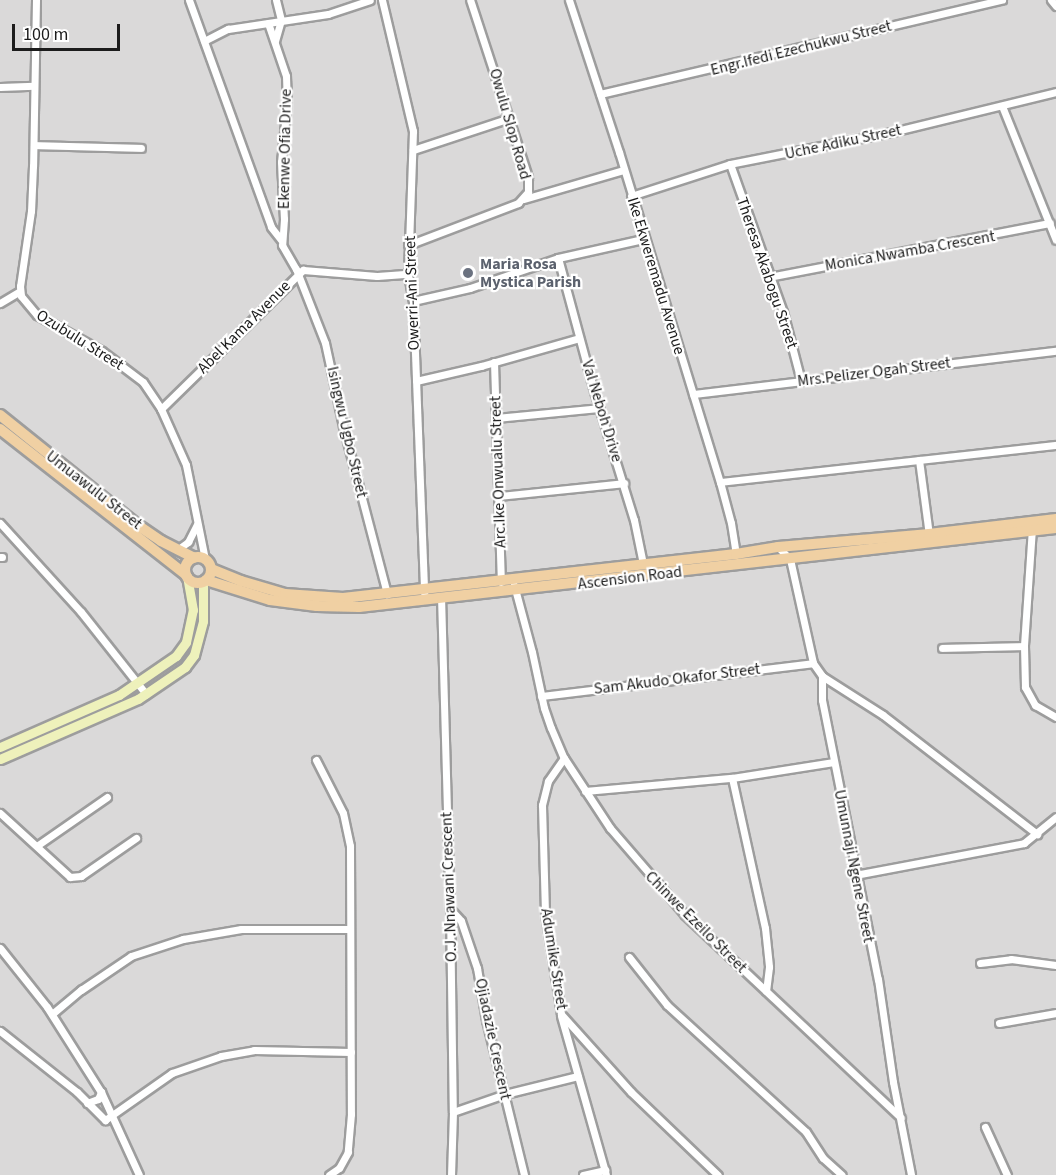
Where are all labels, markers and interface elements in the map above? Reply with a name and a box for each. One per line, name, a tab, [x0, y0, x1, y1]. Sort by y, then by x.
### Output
scale bar	[15, 12, 123, 50]
street label: Engr.Ifedi Ezechukwu Street	[709, 16, 893, 80]
text: 100 m	[23, 22, 68, 47]
street label: Owulu Slop Road	[485, 66, 535, 182]
street label: Ekenwe Ofia Drive	[274, 89, 296, 209]
street label: Uche Adiku Street	[783, 120, 903, 164]
street label: Ike Ekweremadu Avenue	[623, 195, 689, 357]
street label: Theresa Akabogu Street	[732, 195, 802, 351]
street label: Monica Nwamba Crescent	[823, 227, 997, 275]
street label: Owerri-Ani Street	[400, 235, 424, 351]
place label: Maria Rosa Mystica Parish	[480, 254, 581, 292]
marker: Maria Rosa Mystica Parish	[461, 266, 475, 280]
street label: Abel Kama Avenue	[193, 276, 295, 378]
street label: Ozubulu Street	[33, 306, 127, 374]
street label: Mrs.Pelizer Ogah Street	[796, 353, 952, 391]
street label: Val Neboh Drive	[577, 358, 627, 464]
street label: Isingwu Ugbo Street	[323, 365, 371, 499]
street label: Arc.Ike Onwualu Street	[486, 396, 510, 548]
street label: Umuawulu Street	[42, 447, 146, 533]
street label: Ascension Road	[577, 562, 683, 594]
street label: Sam Akudo Okafor Street	[593, 659, 761, 699]
street label: Umunnaji Ngene Street	[830, 788, 878, 944]
street label: O.J .Nnawani Crescent	[437, 812, 461, 962]
street label: Chinwe Ezeilo Street	[641, 867, 751, 977]
street label: Adumike Street	[537, 907, 571, 1011]
street label: Ojiadazie Crescent	[471, 977, 515, 1101]

